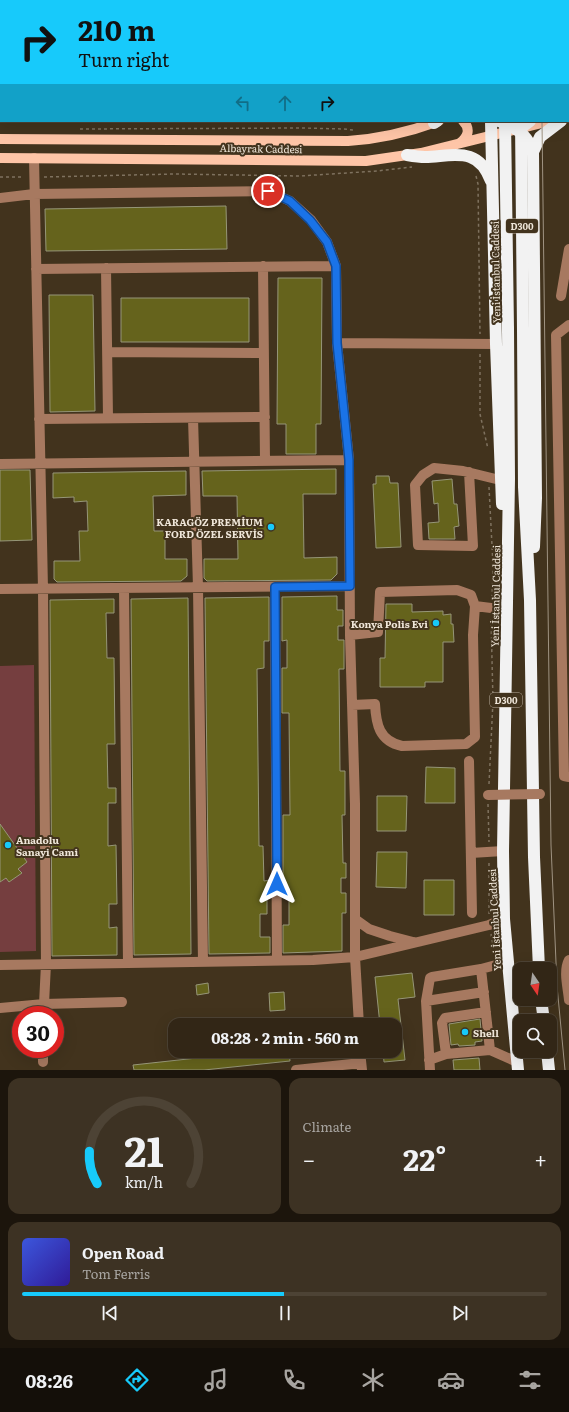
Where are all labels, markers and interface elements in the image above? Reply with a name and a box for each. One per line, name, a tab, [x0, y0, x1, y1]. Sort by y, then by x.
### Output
text: 210 m	[78, 8, 155, 50]
icon: right	[12, 16, 64, 68]
text: Turn right	[78, 46, 169, 73]
icon: left	[232, 92, 254, 114]
icon: ahead	[274, 92, 296, 114]
icon: right	[316, 92, 338, 114]
street label: Albayrak Caddesi	[220, 140, 303, 156]
pin	[251, 174, 285, 208]
icon: arrive	[257, 180, 279, 202]
road number: D300	[506, 219, 538, 233]
street label: Yeni İstanbul Caddesi	[487, 220, 503, 323]
place label: KARAGÖZ PREMİUM FORD ÖZEL SERVİS	[156, 514, 263, 541]
marker: KARAGÖZ PREMİUM FORD ÖZEL SERVİS	[266, 522, 276, 532]
street label: Yeni İstanbul Caddesi	[487, 544, 503, 647]
place label: Konya Polis Evi	[351, 616, 428, 631]
marker: Konya Polis Evi	[431, 618, 441, 628]
road number: D300	[490, 693, 522, 707]
place label: Anadolu Sanayi Cami	[16, 832, 78, 859]
marker: Anadolu Sanayi Cami	[3, 840, 13, 850]
position arrow	[256, 863, 298, 905]
street label: Yeni İstanbul Caddesi	[484, 868, 504, 971]
north arrow	[513, 962, 557, 1006]
map controls	[513, 962, 557, 1058]
speed limit sign: 30	[12, 1006, 64, 1058]
button: search	[513, 1014, 557, 1058]
place label: Shell	[473, 1025, 499, 1040]
text: 08:28 · 2 min · 560 m	[211, 1026, 359, 1049]
marker: Shell	[460, 1027, 470, 1037]
text: Climate	[303, 1117, 351, 1136]
text: 21	[124, 1118, 164, 1180]
text: 22°	[403, 1136, 446, 1180]
text: −	[303, 1142, 315, 1175]
text: +	[534, 1142, 547, 1175]
text: km/h	[125, 1171, 164, 1192]
text: Open Road	[82, 1241, 164, 1264]
text: Tom Ferris	[82, 1264, 150, 1283]
icon: previous	[99, 1302, 121, 1324]
icon: pause	[274, 1302, 296, 1324]
icon: next	[449, 1302, 471, 1324]
icon: directions	[123, 1366, 151, 1394]
icon: music	[202, 1366, 230, 1394]
icon: phone	[280, 1366, 308, 1394]
icon: climate	[359, 1366, 387, 1394]
icon: car	[437, 1366, 465, 1394]
icon: filters	[516, 1366, 544, 1394]
text: 08:26	[25, 1367, 73, 1394]

